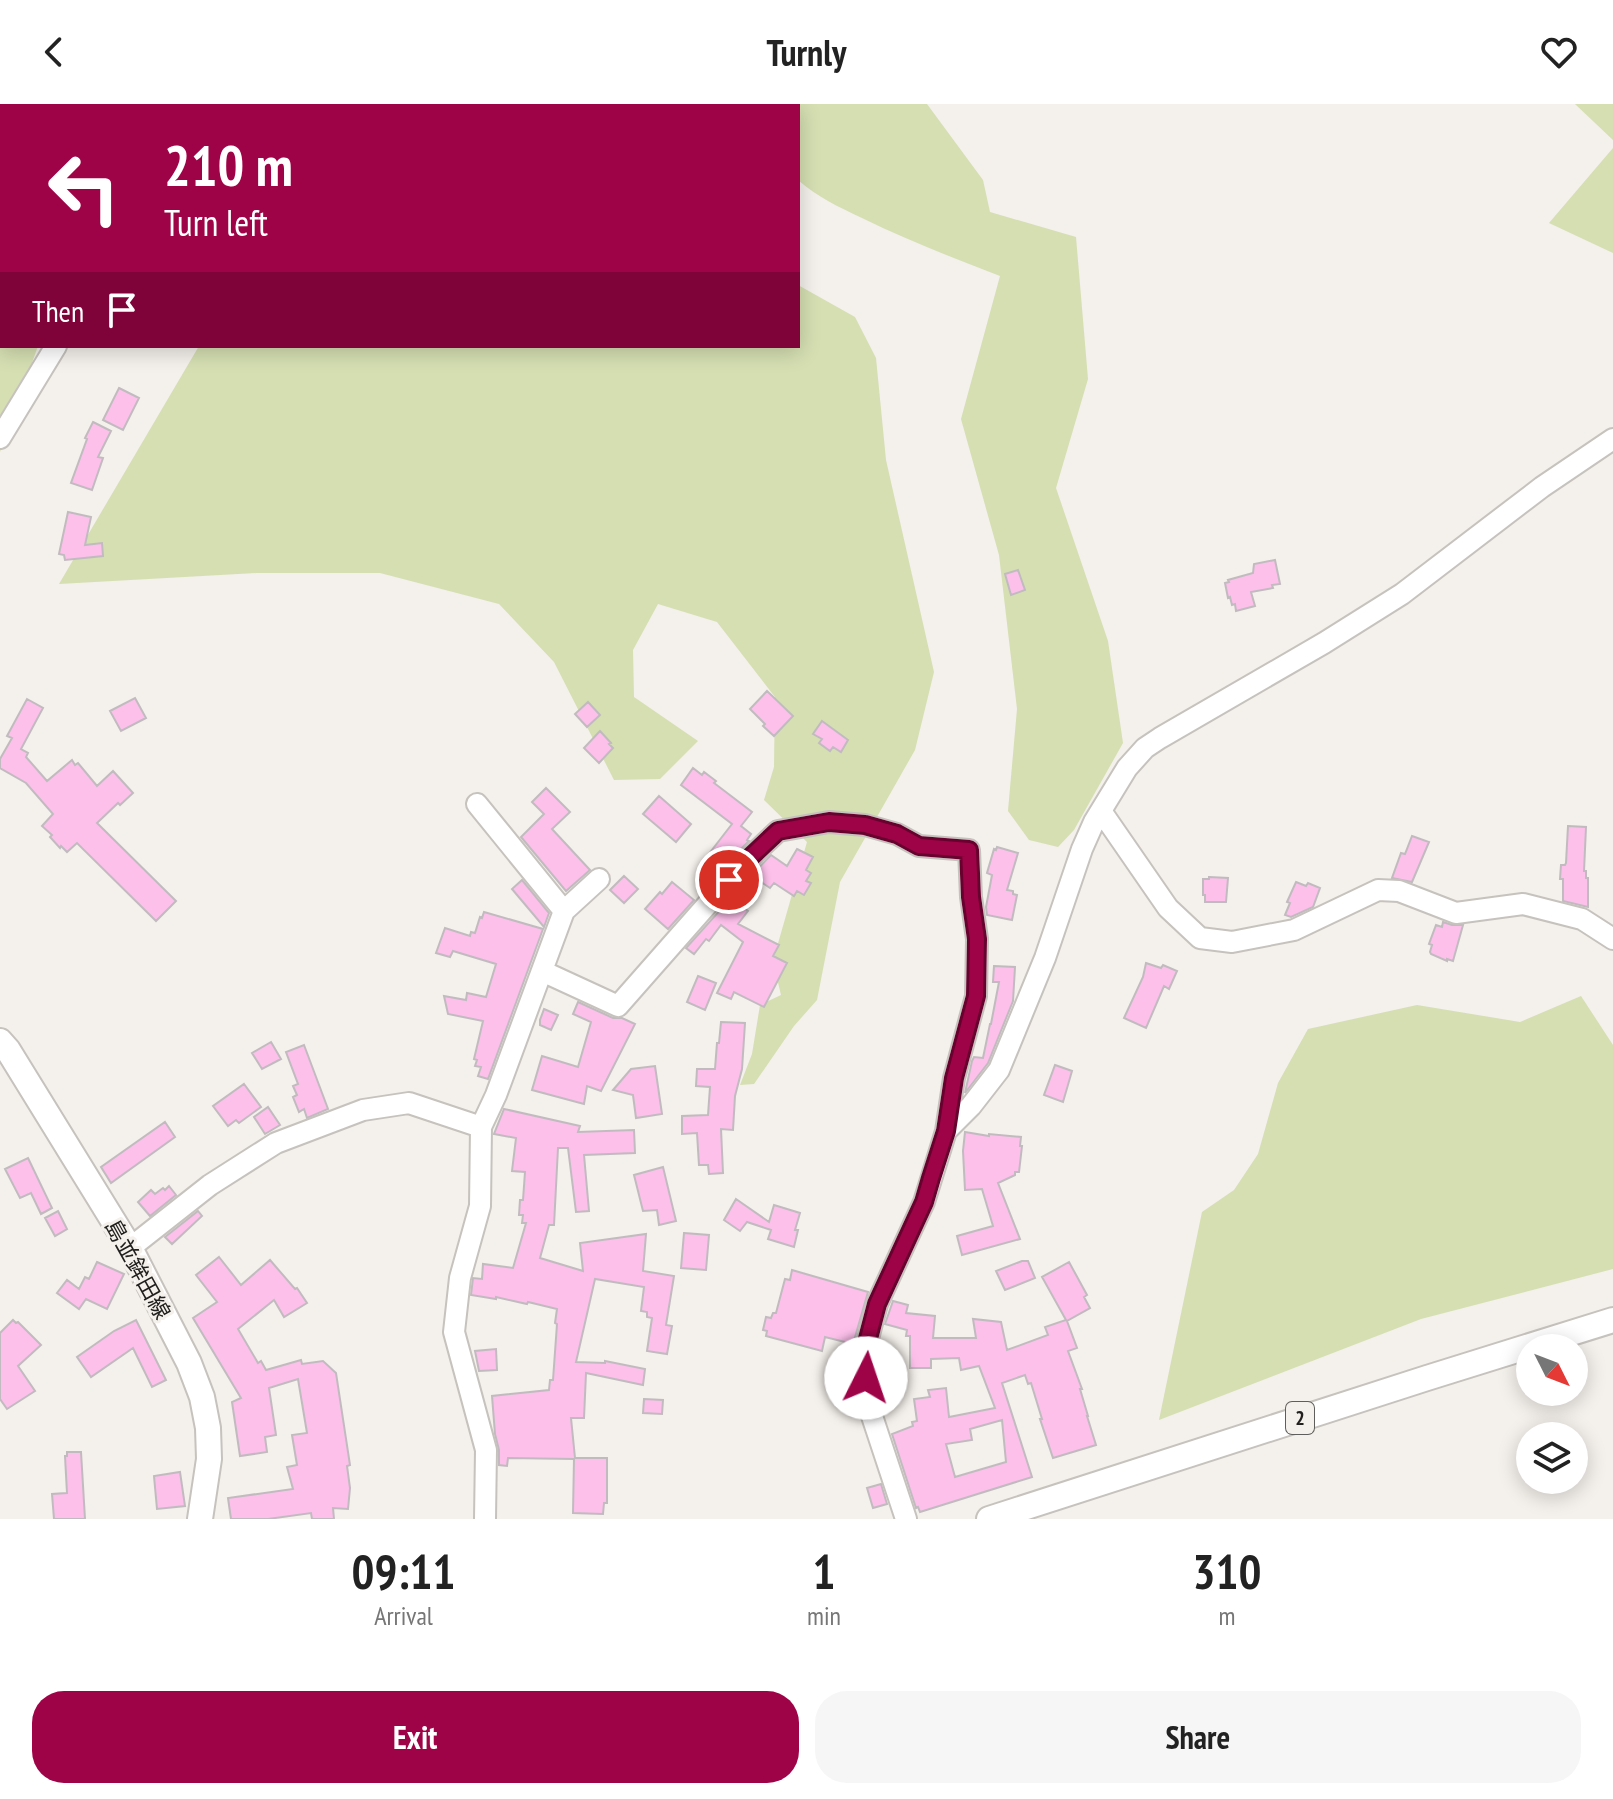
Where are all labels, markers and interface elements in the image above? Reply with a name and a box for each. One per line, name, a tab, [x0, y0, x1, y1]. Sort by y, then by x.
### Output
text: Turnly	[767, 29, 846, 76]
icon: back	[32, 30, 76, 74]
icon: heart	[1537, 30, 1581, 74]
text: 210 m	[164, 129, 293, 201]
icon: left	[32, 136, 136, 240]
text: Turn left	[164, 199, 268, 246]
icon: arrive	[100, 288, 144, 332]
text: Then	[32, 291, 84, 330]
pin	[695, 846, 763, 914]
icon: arrive	[707, 858, 751, 902]
street label: 島並鉾田線	[99, 1214, 177, 1324]
north arrow	[1516, 1334, 1588, 1406]
map controls	[1516, 1334, 1588, 1494]
position arrow	[824, 1336, 908, 1420]
road number: 2	[1286, 1402, 1314, 1434]
button: layers	[1516, 1422, 1588, 1494]
text: 09:11	[352, 1540, 455, 1602]
text: 1	[813, 1540, 835, 1602]
text: 310	[1193, 1540, 1261, 1602]
text: Arrival	[374, 1599, 433, 1632]
text: min	[807, 1599, 841, 1632]
text: m	[1219, 1599, 1235, 1632]
button: Exit	[32, 1691, 799, 1783]
button: Share	[815, 1691, 1581, 1783]

